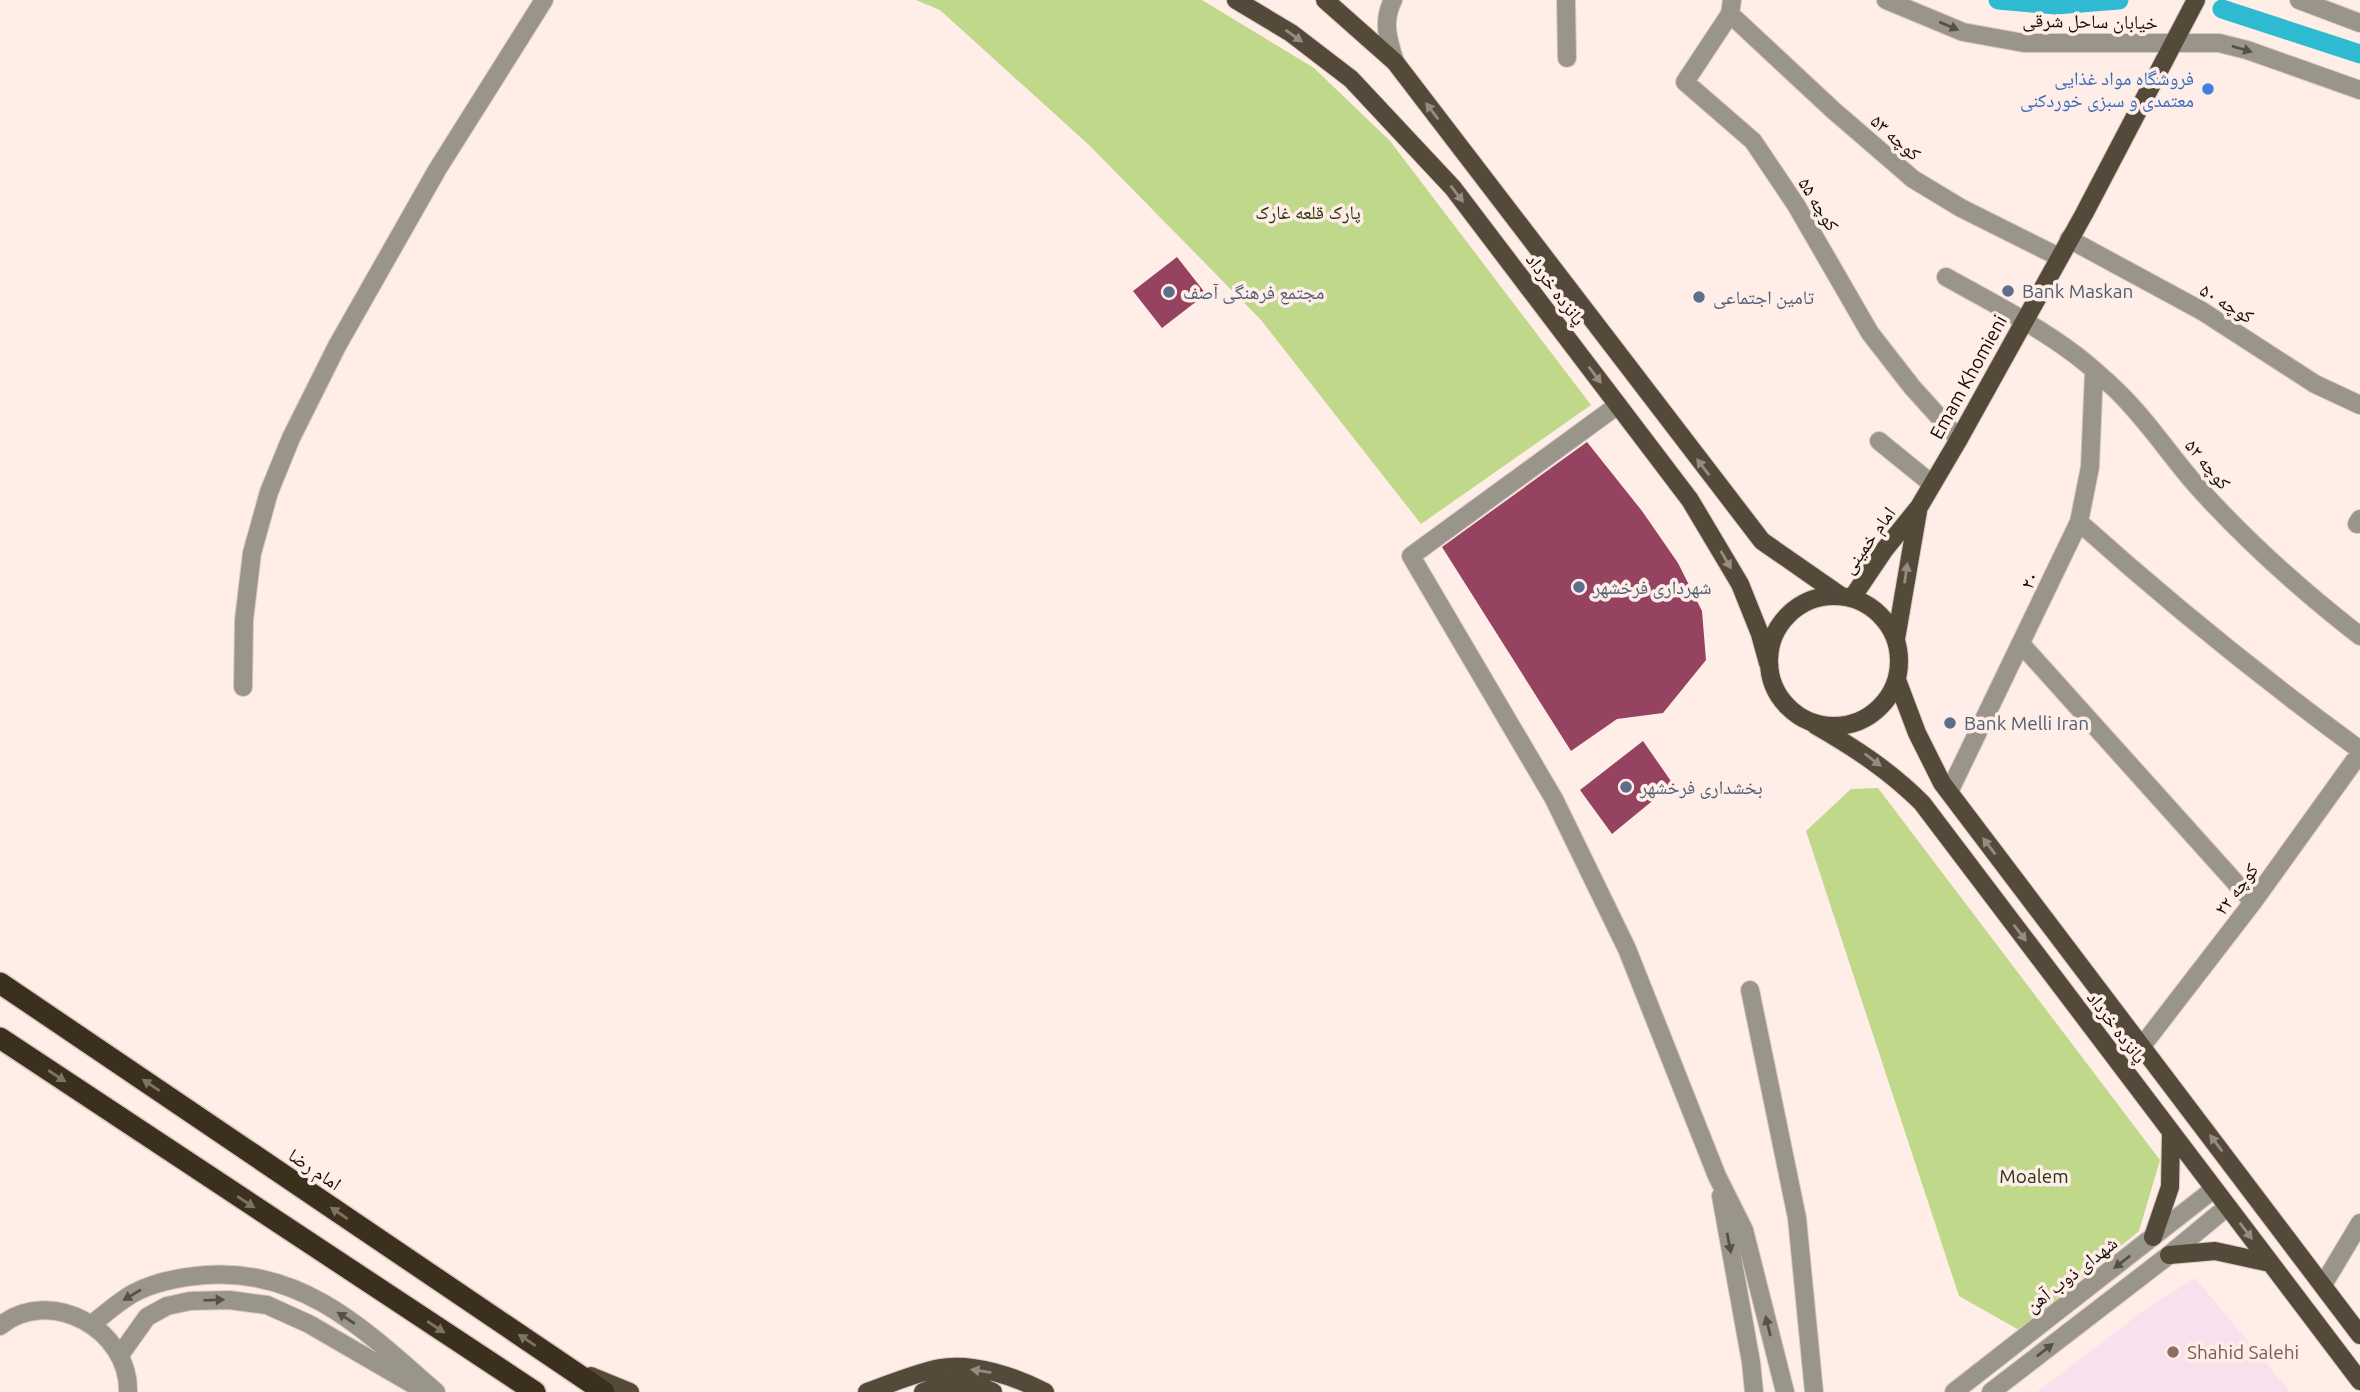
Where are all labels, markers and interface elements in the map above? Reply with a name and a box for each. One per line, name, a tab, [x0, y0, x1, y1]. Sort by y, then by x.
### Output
street label: خیابان ساحل شرقی	[2022, 9, 2158, 34]
one-way arrow	[1939, 21, 1960, 32]
one-way arrow	[1285, 29, 1303, 43]
one-way arrow	[2232, 45, 2253, 55]
place label: فروشگاه مواد غذایی معتمدی و سبزی خوردکنی	[2020, 67, 2194, 112]
marker: فروشگاه مواد غذایی معتمدی و سبزی خوردکنی	[2200, 81, 2216, 97]
one-way arrow	[1425, 102, 1439, 120]
street label: کوچه ۵۳	[1866, 109, 1926, 165]
street label: کوچه ۵۵	[1793, 173, 1844, 235]
one-way arrow	[1449, 185, 1464, 202]
park label: پارک قلعه غارک	[1255, 201, 1361, 224]
street label: پانزده خرداد	[1521, 249, 1590, 330]
street label: کوچه ۵۰	[2196, 278, 2258, 329]
place label: Bank Maskan	[2022, 280, 2133, 302]
place label: مجتمع فرهنگی آصف	[1183, 281, 1324, 305]
marker: Bank Maskan	[2000, 283, 2016, 299]
marker: مجتمع فرهنگی آصف	[1161, 284, 1177, 300]
place label: تامین اجتماعی	[1713, 286, 1814, 309]
marker: تامین اجتماعی	[1691, 289, 1707, 305]
street label: Emam Khomieni	[1925, 311, 2011, 443]
one-way arrow	[1588, 365, 1603, 383]
street label: کوچه ۵۲	[2180, 434, 2235, 494]
one-way arrow	[1697, 458, 1711, 476]
street label: امام خمینی	[1836, 502, 1902, 579]
one-way arrow	[1720, 551, 1732, 570]
one-way arrow	[1901, 562, 1912, 584]
street label: ۲۰	[2015, 568, 2043, 592]
place label: شهرداری فرخشهر	[1592, 576, 1711, 599]
marker: شهرداری فرخشهر	[1571, 579, 1587, 595]
place label: Bank Melli Iran	[1964, 712, 2089, 734]
marker: Bank Melli Iran	[1942, 715, 1958, 731]
one-way arrow	[1864, 753, 1882, 768]
place label: بخشداری فرخشهر	[1639, 776, 1763, 799]
marker: بخشداری فرخشهر	[1618, 779, 1634, 795]
one-way arrow	[1981, 837, 1996, 855]
street label: کوچه ۲۲	[2209, 859, 2263, 920]
one-way arrow	[2012, 924, 2026, 942]
street label: پانزده خرداد	[2082, 987, 2151, 1068]
one-way arrow	[47, 1070, 66, 1083]
one-way arrow	[141, 1079, 160, 1092]
one-way arrow	[2209, 1134, 2223, 1152]
street label: امام رضا	[283, 1143, 345, 1197]
park label: Moalem	[1999, 1165, 2069, 1187]
one-way arrow	[237, 1195, 256, 1208]
one-way arrow	[330, 1206, 348, 1220]
one-way arrow	[2239, 1222, 2253, 1241]
street label: شهدای ذوب آهن	[2021, 1231, 2122, 1317]
one-way arrow	[1724, 1232, 1735, 1254]
one-way arrow	[2113, 1254, 2131, 1269]
one-way arrow	[122, 1288, 142, 1301]
one-way arrow	[203, 1295, 225, 1306]
one-way arrow	[336, 1311, 355, 1324]
one-way arrow	[1763, 1315, 1773, 1336]
one-way arrow	[427, 1320, 446, 1333]
one-way arrow	[518, 1333, 536, 1347]
place label: Shahid Salehi	[2187, 1341, 2299, 1363]
one-way arrow	[2036, 1344, 2054, 1358]
marker: Shahid Salehi	[2165, 1344, 2181, 1360]
one-way arrow	[970, 1365, 992, 1376]

